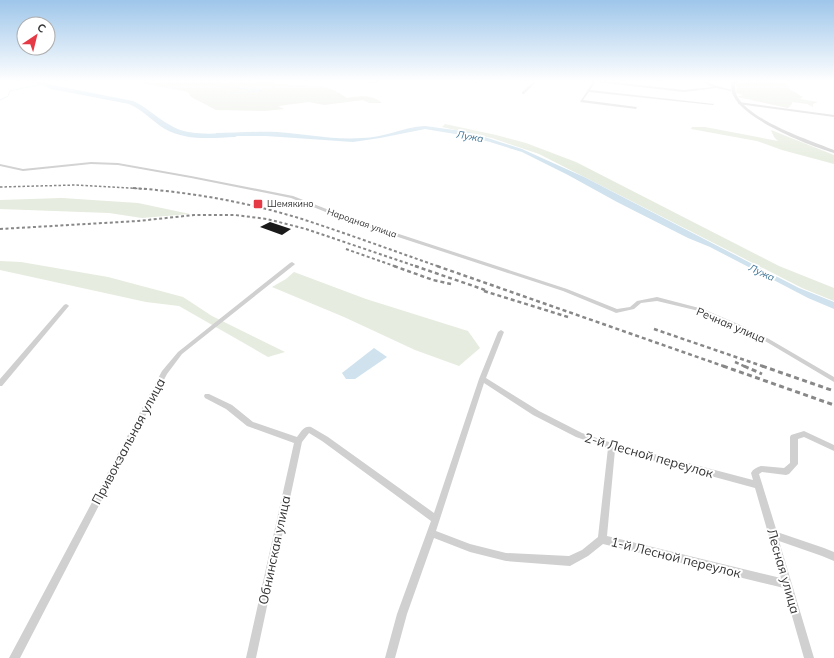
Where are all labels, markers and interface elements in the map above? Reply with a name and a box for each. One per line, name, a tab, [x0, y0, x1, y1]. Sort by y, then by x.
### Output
north arrow	[16, 16, 56, 56]
text: С	[35, 20, 49, 36]
water label: Лужа	[454, 128, 484, 145]
marker: Шемякино	[252, 198, 264, 210]
place label: Шемякино	[267, 198, 314, 209]
street label: Народная улица	[326, 205, 398, 241]
water label: Лужа	[746, 260, 777, 284]
street label: Речная улица	[694, 304, 768, 346]
street label: Привокзальная улица	[88, 375, 168, 507]
street label: 2-й Лесной переулок	[583, 429, 715, 481]
street label: Обнинская улица	[255, 494, 293, 606]
street label: Лесная улица	[764, 527, 804, 615]
street label: 1-й Лесной переулок	[609, 533, 743, 581]

